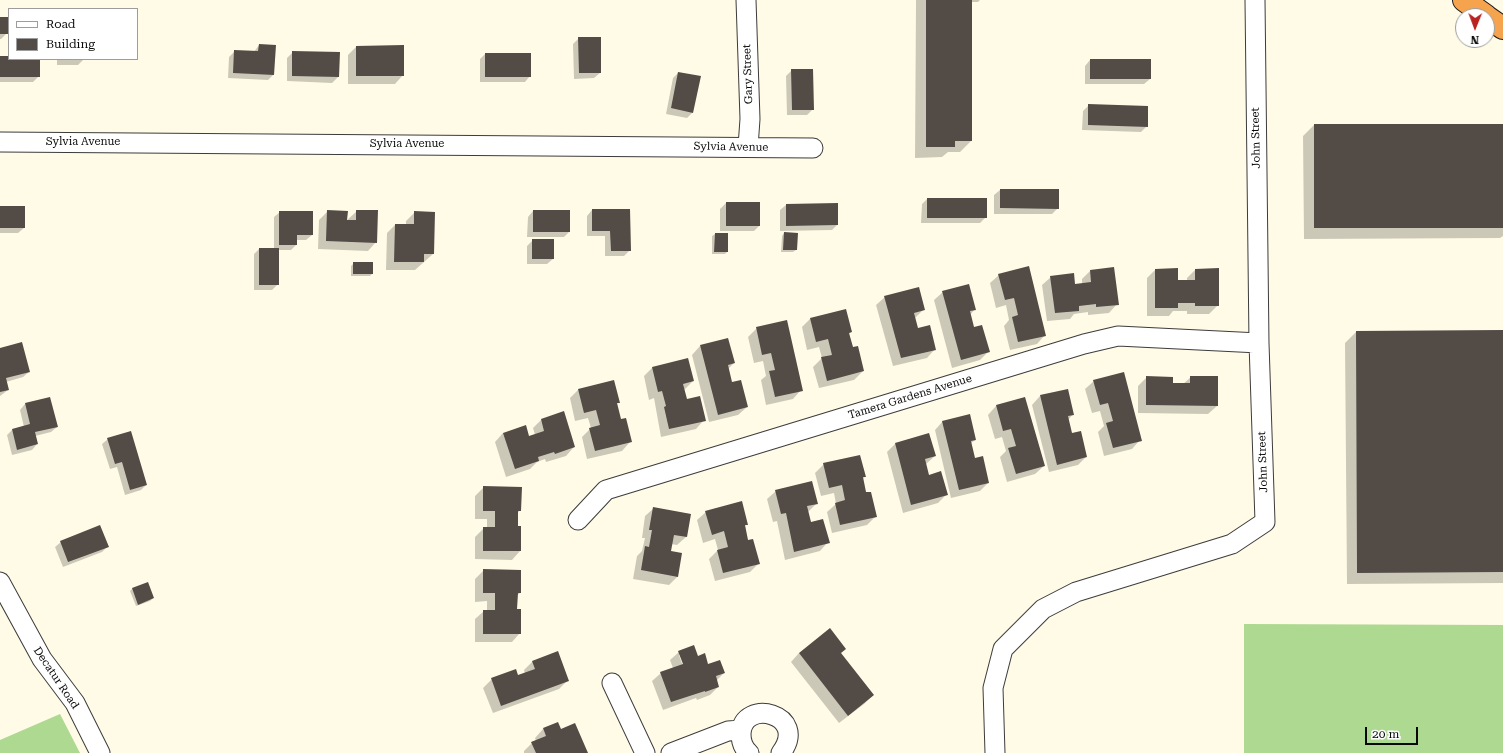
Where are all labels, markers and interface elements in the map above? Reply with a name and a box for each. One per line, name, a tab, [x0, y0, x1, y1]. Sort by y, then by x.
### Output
legend	[8, 8, 138, 60]
north arrow	[1455, 8, 1495, 48]
text: Road	[46, 17, 75, 31]
text: N	[1470, 33, 1479, 46]
text: Building	[46, 37, 95, 51]
street label: Gary Street	[740, 44, 756, 104]
street label: John Street	[1249, 107, 1263, 169]
street label: Sylvia Avenue	[46, 135, 120, 149]
street label: Sylvia Avenue	[370, 137, 444, 151]
street label: Sylvia Avenue	[694, 140, 768, 154]
street label: Tamera Gardens Avenue	[847, 372, 973, 422]
street label: John Street	[1255, 431, 1271, 493]
street label: Decatur Road	[30, 644, 82, 712]
scale bar	[1367, 719, 1420, 745]
text: 20 m	[1372, 727, 1399, 741]

